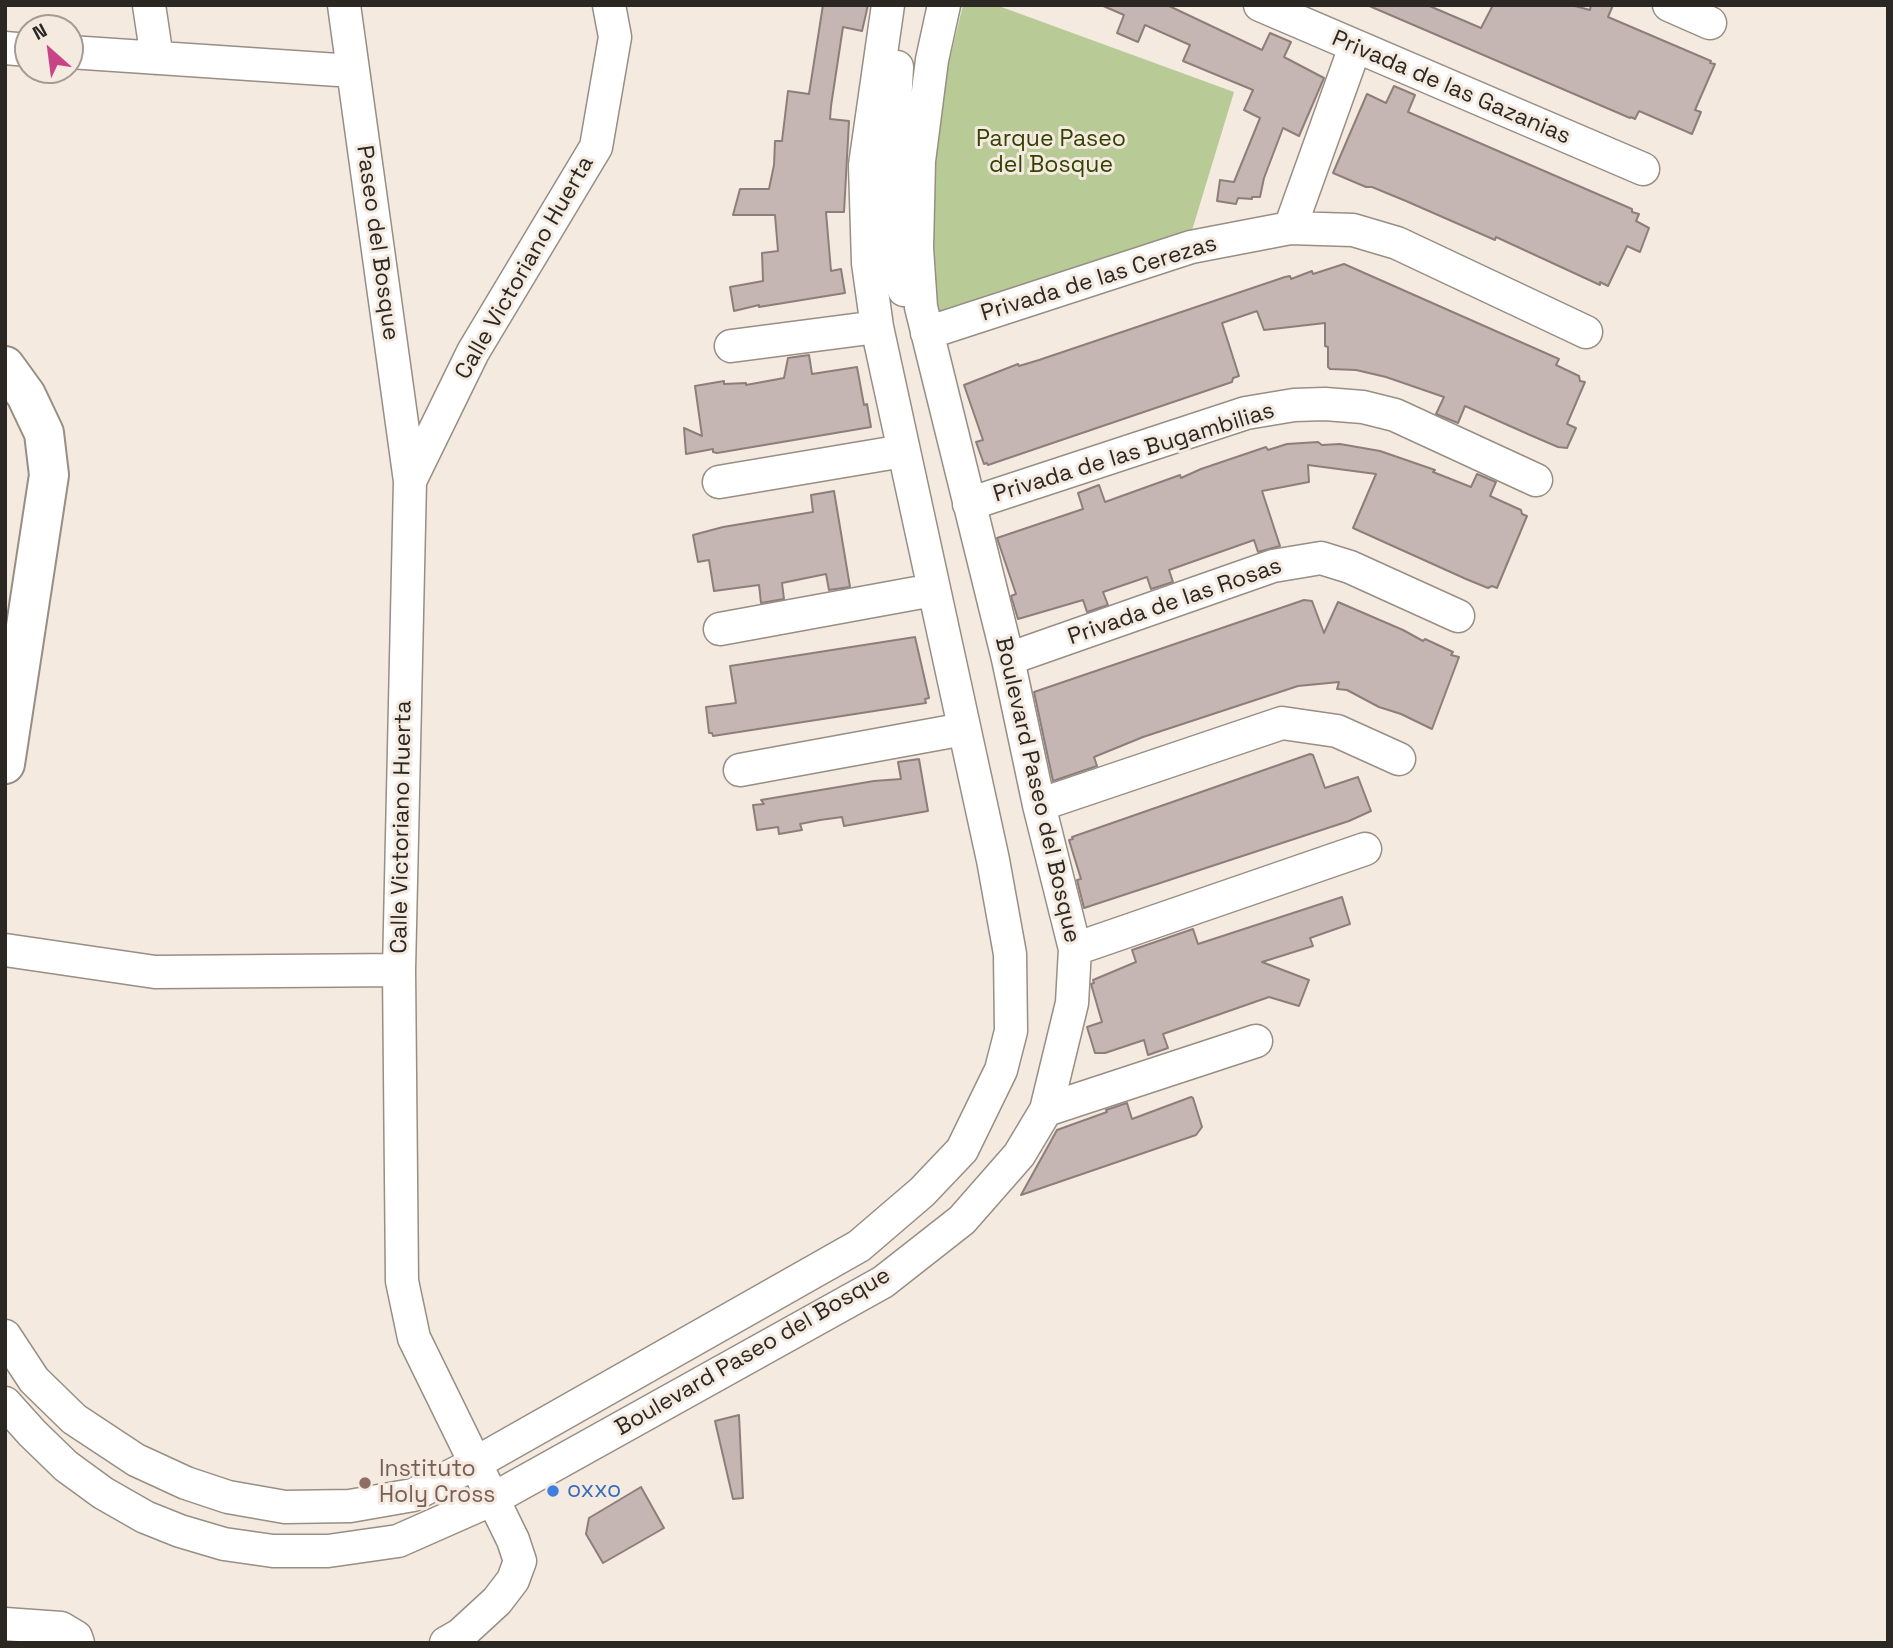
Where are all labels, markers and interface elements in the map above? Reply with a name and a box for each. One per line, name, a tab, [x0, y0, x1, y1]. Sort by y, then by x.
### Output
north arrow	[14, 14, 84, 84]
text: N	[28, 18, 51, 46]
street label: Privada de las Gazanias	[1327, 25, 1575, 151]
park label: Parque Paseo del Bosque	[976, 126, 1126, 180]
street label: Paseo del Bosque	[350, 144, 404, 342]
street label: Calle Victoriano Huerta	[450, 151, 600, 385]
street label: Privada de las Cerezas	[978, 230, 1220, 328]
street label: Privada de las Bugambilias	[990, 397, 1278, 509]
street label: Privada de las Rosas	[1065, 552, 1285, 652]
street label: Boulevard Paseo del Bosque	[988, 634, 1086, 946]
street label: Calle Victoriano Huerta	[386, 700, 418, 954]
street label: Boulevard Paseo del Bosque	[611, 1262, 895, 1442]
place label: Instituto Holy Cross	[379, 1456, 495, 1510]
marker: Instituto Holy Cross	[357, 1475, 373, 1491]
place label: oxxo	[567, 1477, 621, 1505]
marker: oxxo	[545, 1483, 561, 1499]

